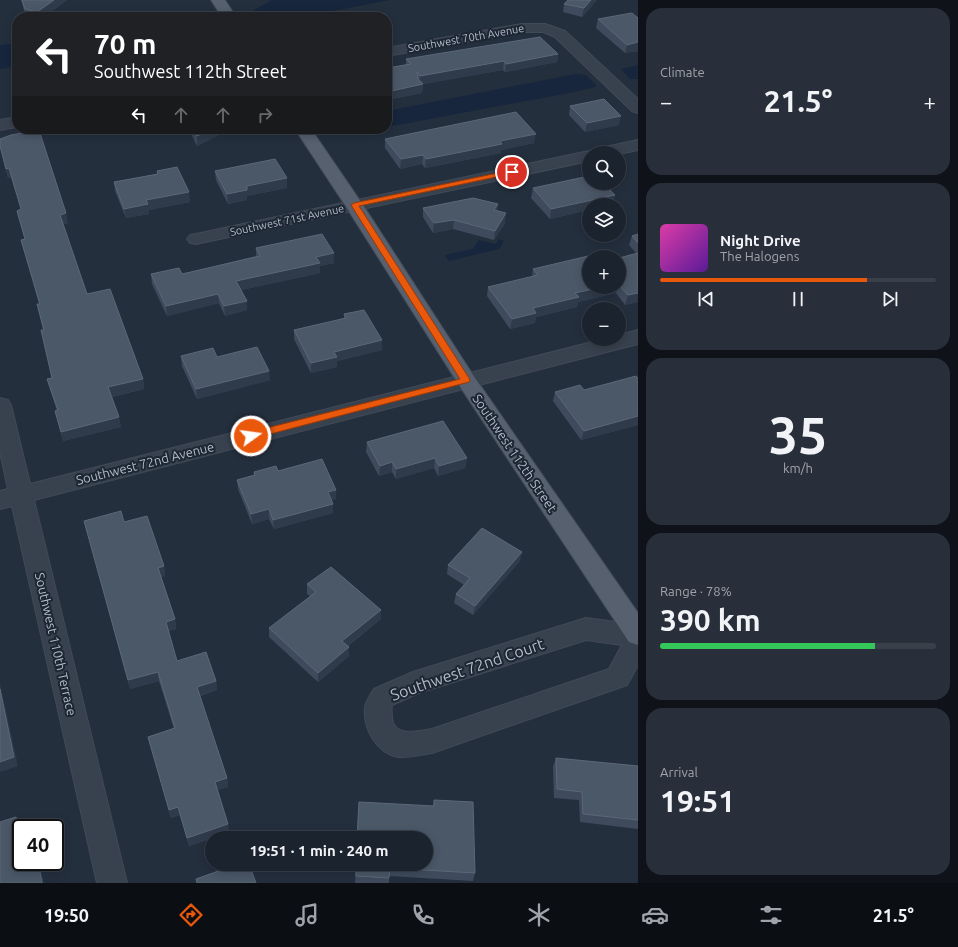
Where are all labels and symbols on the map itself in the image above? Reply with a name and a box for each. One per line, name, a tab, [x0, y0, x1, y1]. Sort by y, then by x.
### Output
street label: Southwest 70th Avenue	[407, 22, 525, 54]
pin	[495, 155, 529, 189]
street label: Southwest 71st Avenue	[229, 202, 345, 238]
street label: Southwest 112th Street	[470, 391, 560, 515]
position arrow	[230, 415, 272, 457]
street label: Southwest 72nd Avenue	[75, 439, 215, 487]
street label: Southwest 110th Terrace	[33, 571, 79, 717]
street label: Southwest 72nd Court	[388, 634, 547, 704]
speed limit sign: 40	[12, 819, 64, 871]

